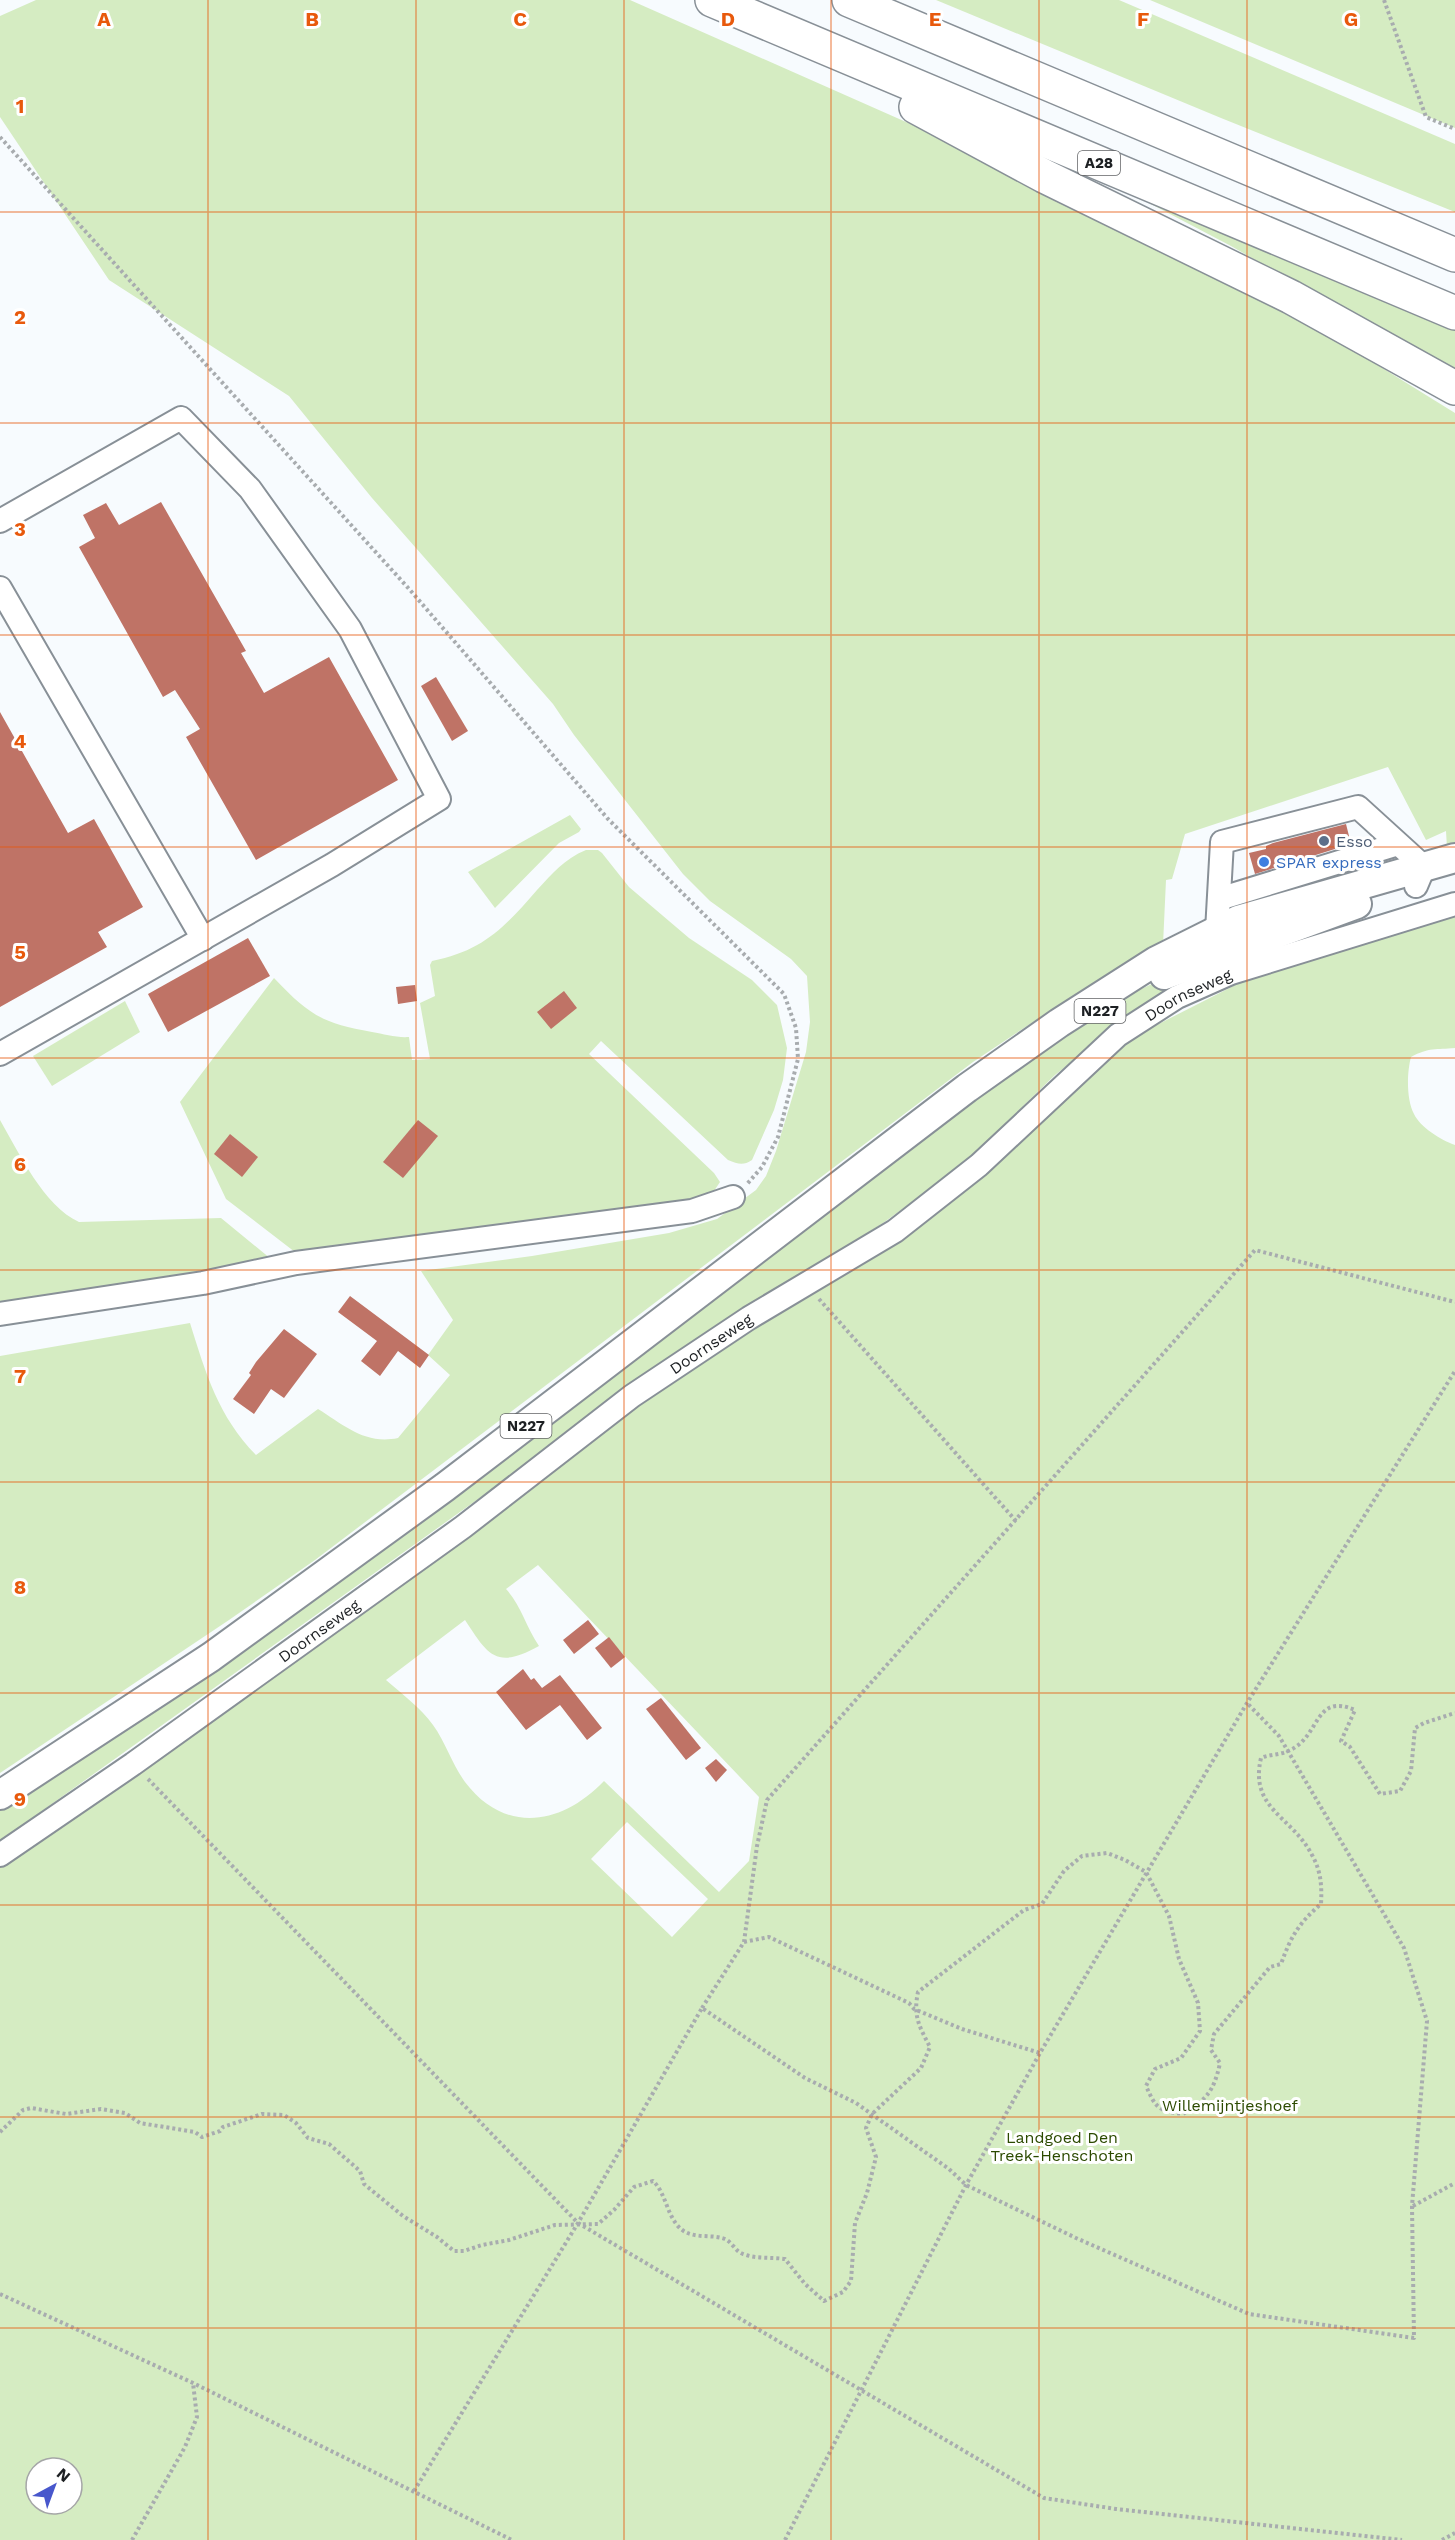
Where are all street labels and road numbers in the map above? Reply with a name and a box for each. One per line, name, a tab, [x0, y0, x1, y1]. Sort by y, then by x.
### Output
road number: A28	[1078, 151, 1120, 175]
street label: Doornseweg	[1141, 964, 1235, 1025]
road number: N227	[1074, 999, 1126, 1023]
street label: Doornseweg	[666, 1309, 756, 1378]
road number: N227	[500, 1414, 552, 1438]
street label: Doornseweg	[275, 1595, 364, 1666]

